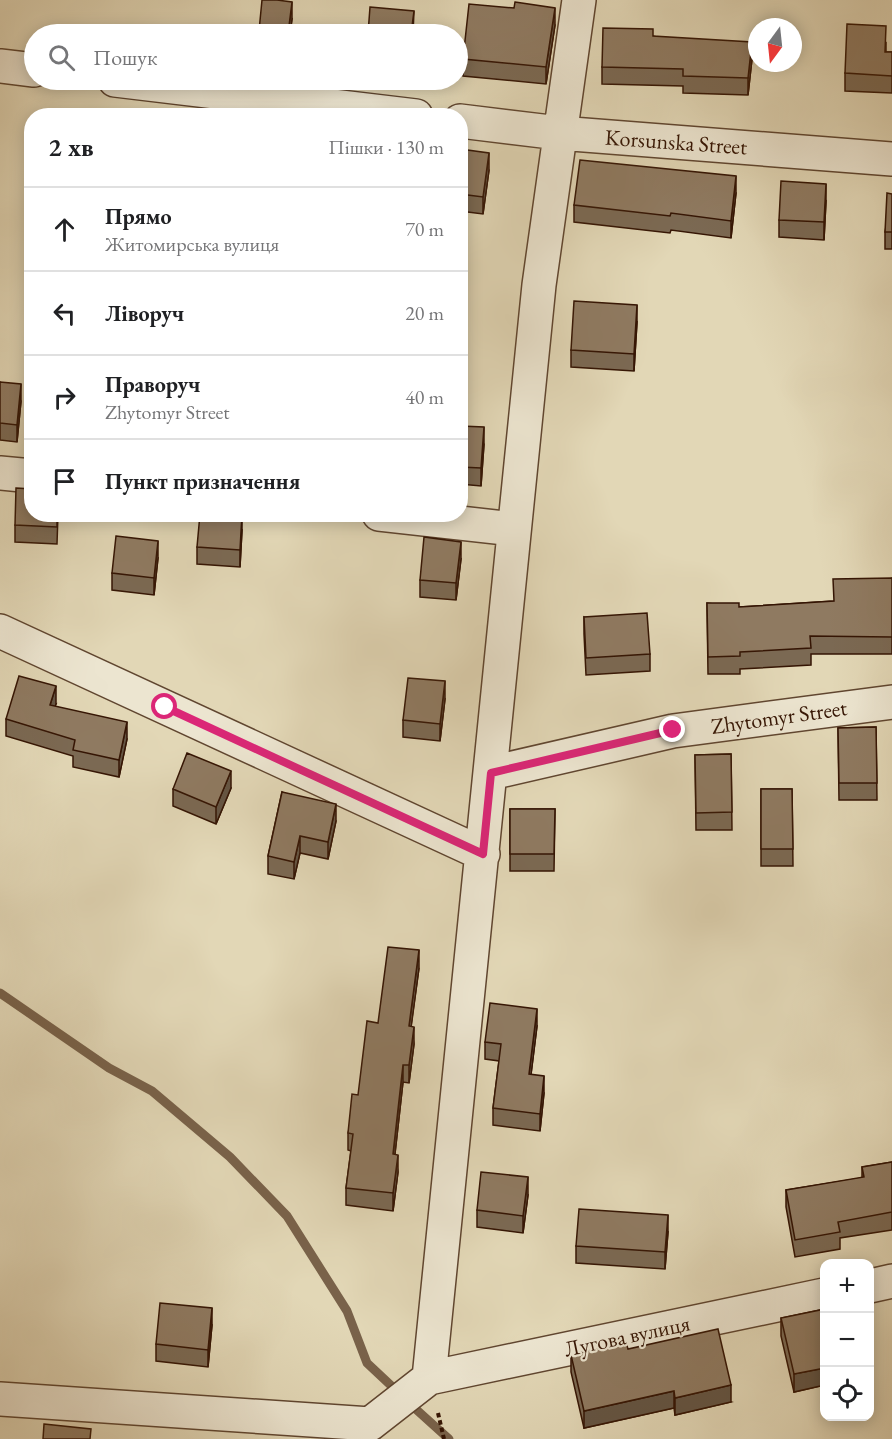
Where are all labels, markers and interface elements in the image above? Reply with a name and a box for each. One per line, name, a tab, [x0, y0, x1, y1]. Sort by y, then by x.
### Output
north arrow	[748, 18, 802, 72]
search box	[24, 24, 468, 90]
icon: search	[45, 41, 78, 74]
text: Пошук	[93, 43, 157, 72]
street label: Korsunska Street	[604, 123, 748, 161]
text: 2 хв	[48, 130, 94, 164]
text: Пішки · 130 m	[328, 134, 444, 160]
text: Прямо	[105, 202, 172, 231]
icon: ahead	[48, 213, 81, 246]
text: 70 m	[405, 216, 444, 242]
text: Житомирська вулиця	[105, 231, 279, 257]
icon: left	[48, 297, 81, 330]
text: Ліворуч	[105, 299, 184, 328]
text: 20 m	[405, 300, 444, 326]
text: Праворуч	[105, 370, 201, 399]
icon: right	[48, 381, 81, 414]
text: 40 m	[405, 384, 444, 410]
text: Zhytomyr Street	[105, 399, 230, 425]
icon: arrive	[48, 465, 81, 498]
text: Пункт призначення	[105, 467, 300, 496]
route start	[151, 693, 177, 719]
street label: Zhytomyr Street	[709, 693, 849, 741]
route end	[659, 716, 685, 742]
map controls	[820, 1259, 874, 1421]
button: +	[820, 1259, 874, 1313]
street label: Лугова вулиця	[561, 1308, 693, 1363]
button: −	[820, 1313, 874, 1367]
button: locate	[820, 1367, 874, 1421]

